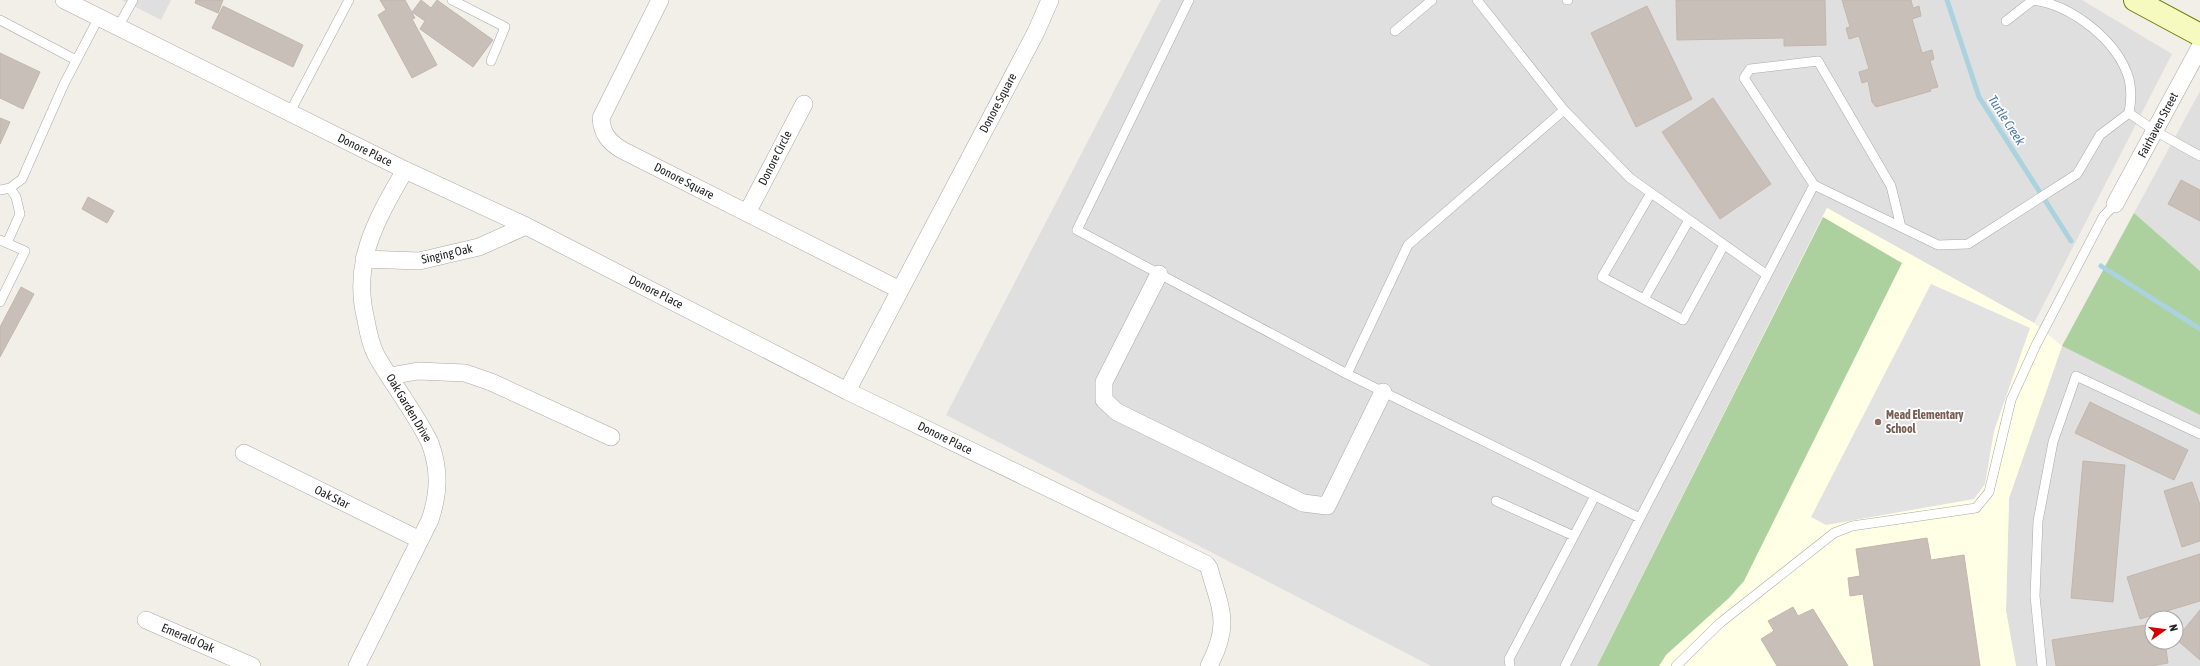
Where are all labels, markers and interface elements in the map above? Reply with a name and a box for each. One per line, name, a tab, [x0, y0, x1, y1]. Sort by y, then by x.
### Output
street label: Donore Square	[976, 71, 1020, 135]
street label: Fairhaven Street	[2135, 89, 2181, 160]
water label: Turtle Creek	[1985, 93, 2028, 148]
street label: Donore Circle	[755, 128, 795, 188]
street label: Donore Place	[335, 131, 395, 169]
street label: Donore Square	[652, 160, 716, 202]
street label: Singing Oak	[420, 241, 475, 267]
street label: Donore Place	[627, 272, 685, 312]
street label: Oak Garden Drive	[383, 371, 435, 445]
place label: Mead Elementary School	[1886, 408, 1964, 436]
marker: Mead Elementary School	[1873, 417, 1883, 427]
street label: Donore Place	[915, 419, 975, 457]
street label: Oak Star	[312, 483, 352, 512]
north arrow	[2144, 610, 2184, 650]
street label: Emerald Oak	[159, 621, 217, 656]
text: N	[2167, 623, 2180, 632]

